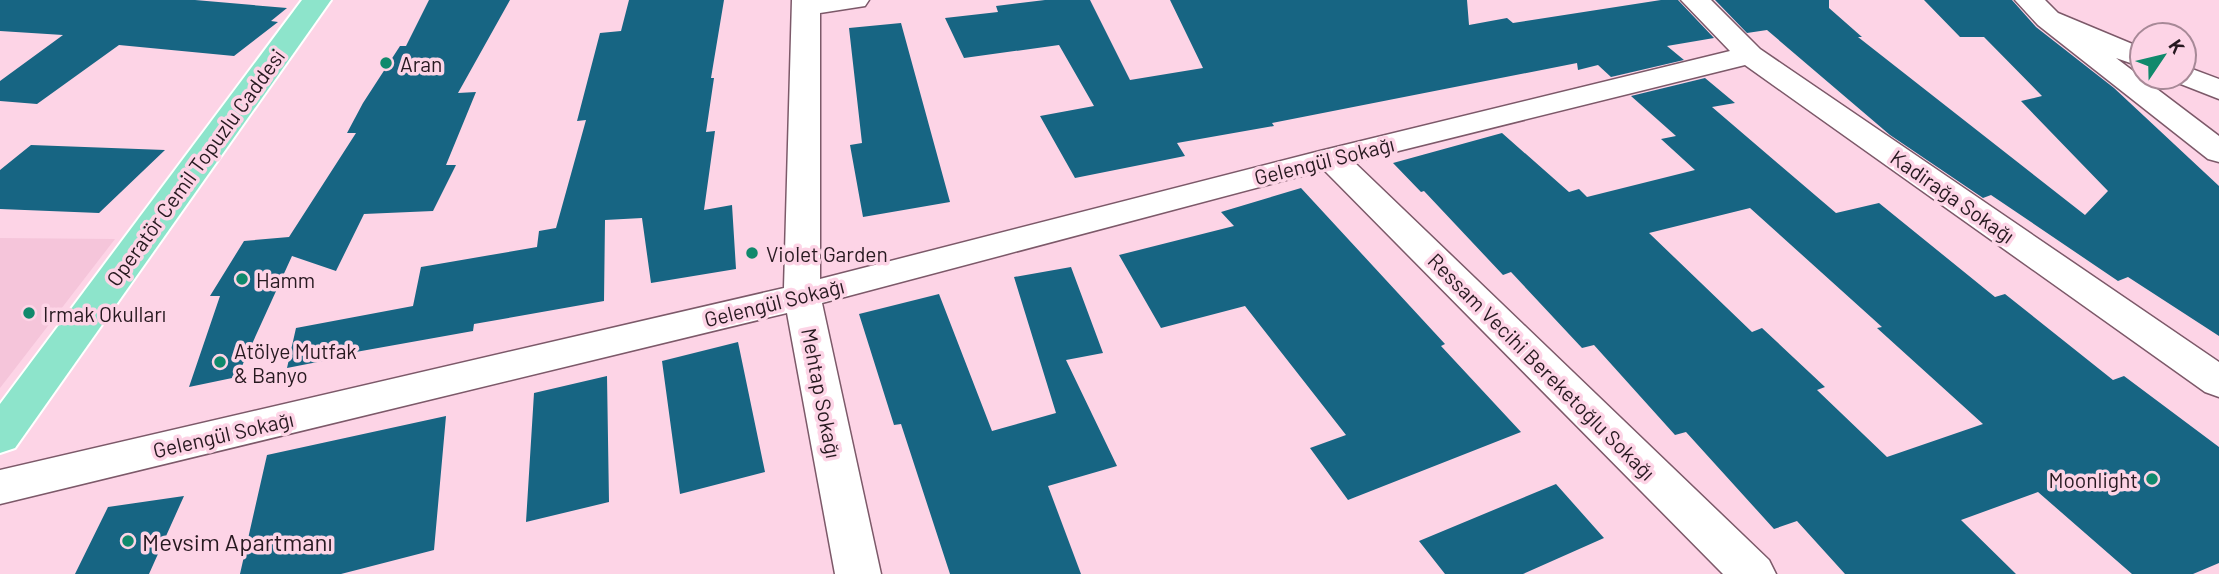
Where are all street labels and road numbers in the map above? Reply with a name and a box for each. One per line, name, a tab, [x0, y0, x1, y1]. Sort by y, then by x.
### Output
street label: Operatör Cemil Topuzlu Caddesi	[100, 43, 290, 291]
street label: Gelengül Sokağı	[1251, 131, 1397, 189]
street label: Kadirağa Sokağı	[1886, 144, 2020, 248]
street label: Ressam Vecihi Bereketoğlu Sokağı	[1423, 247, 1661, 485]
street label: Gelengül Sokağı	[701, 273, 847, 331]
street label: Mehtap Sokağı	[797, 326, 847, 460]
street label: Gelengül Sokağı	[150, 406, 296, 462]

